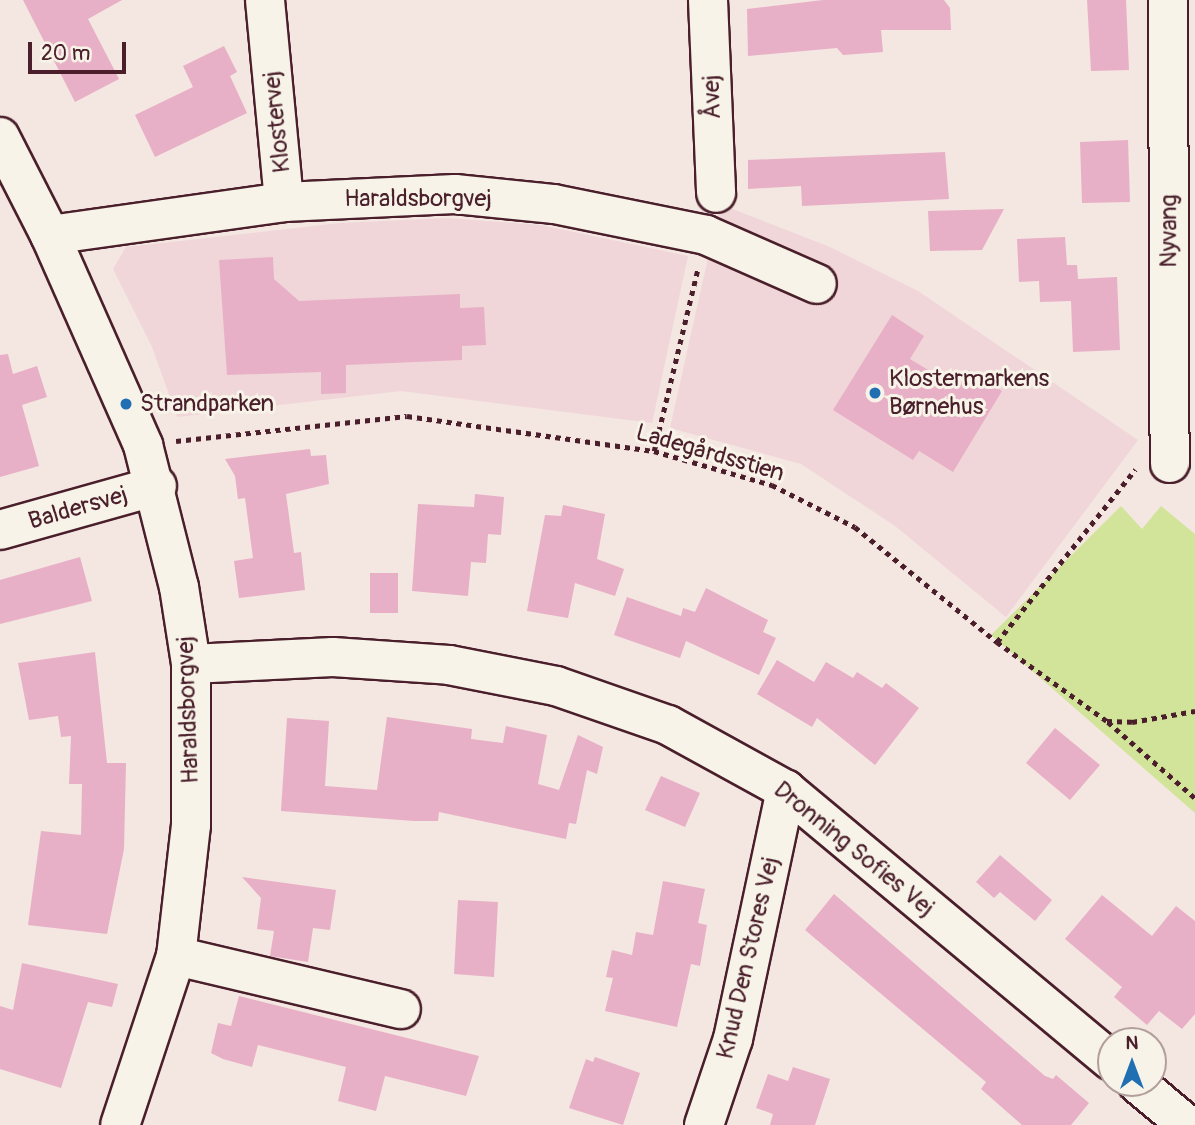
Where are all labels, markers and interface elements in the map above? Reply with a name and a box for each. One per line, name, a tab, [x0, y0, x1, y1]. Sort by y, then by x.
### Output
scale bar	[32, 28, 130, 72]
text: 20 m	[41, 40, 90, 67]
street label: Klostervej	[257, 70, 297, 174]
street label: Åvej	[697, 74, 727, 120]
street label: Haraldsborgvej	[344, 185, 492, 213]
street label: Nyvang	[1155, 194, 1183, 268]
place label: Klostermarkens Børnehus	[889, 365, 1049, 421]
marker: Klostermarkens Børnehus	[867, 385, 883, 401]
place label: Strandparken	[140, 390, 274, 418]
marker: Strandparken	[118, 396, 134, 412]
street label: Ladegårdsstien	[632, 418, 788, 488]
street label: Baldersvej	[25, 480, 131, 536]
street label: Haraldsborgvej	[171, 636, 205, 784]
street label: Dronning Sofies Vej	[768, 775, 940, 923]
street label: Knud Den Stores Vej	[711, 854, 785, 1062]
north arrow	[1097, 1027, 1167, 1097]
text: N	[1126, 1031, 1138, 1055]

